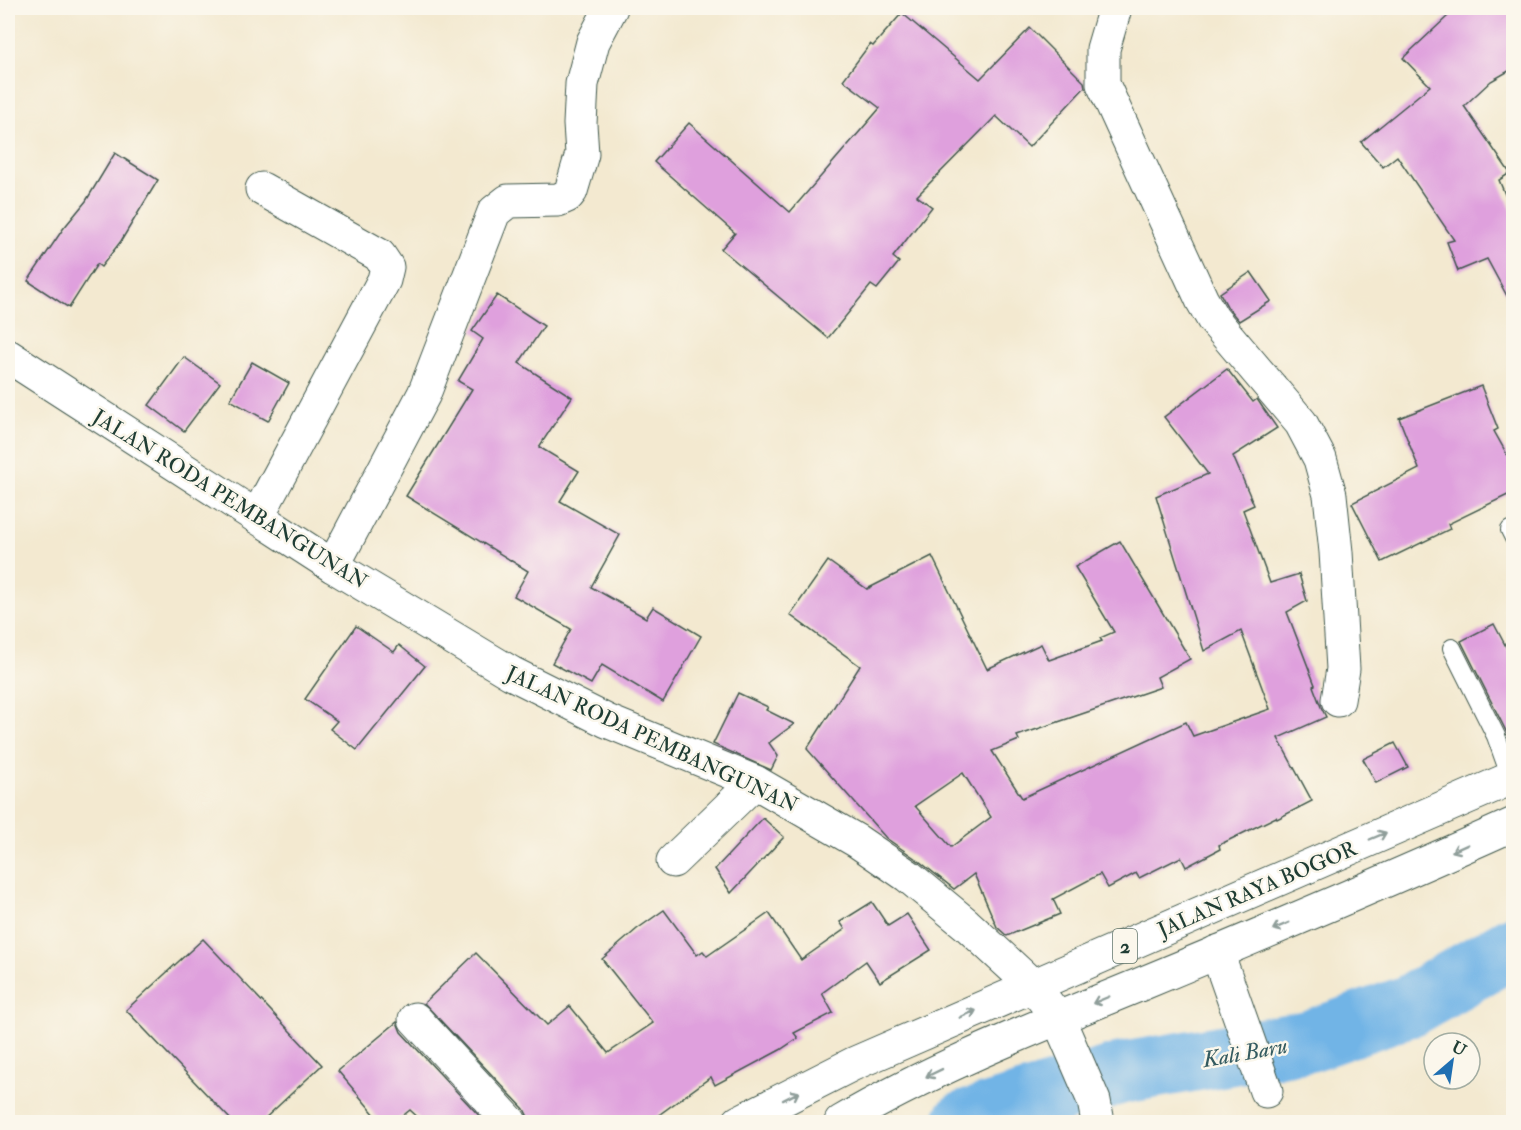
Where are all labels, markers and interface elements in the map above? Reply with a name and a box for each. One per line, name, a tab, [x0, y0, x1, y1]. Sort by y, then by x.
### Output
street label: JALAN RODA PEMBANGUNAN	[86, 403, 372, 596]
street label: JALAN RODA PEMBANGUNAN	[501, 659, 802, 819]
one-way arrow	[1369, 830, 1387, 841]
street label: JALAN RAYA BOGOR	[1153, 835, 1362, 944]
one-way arrow	[1452, 842, 1470, 854]
one-way arrow	[1273, 920, 1291, 932]
road number: 2	[1113, 929, 1137, 963]
one-way arrow	[1093, 995, 1111, 1006]
one-way arrow	[959, 1008, 977, 1019]
north arrow	[1422, 1031, 1482, 1091]
water label: Kali Baru	[1200, 1032, 1290, 1074]
text: U	[1448, 1037, 1470, 1061]
one-way arrow	[925, 1067, 943, 1079]
one-way arrow	[782, 1090, 800, 1101]

